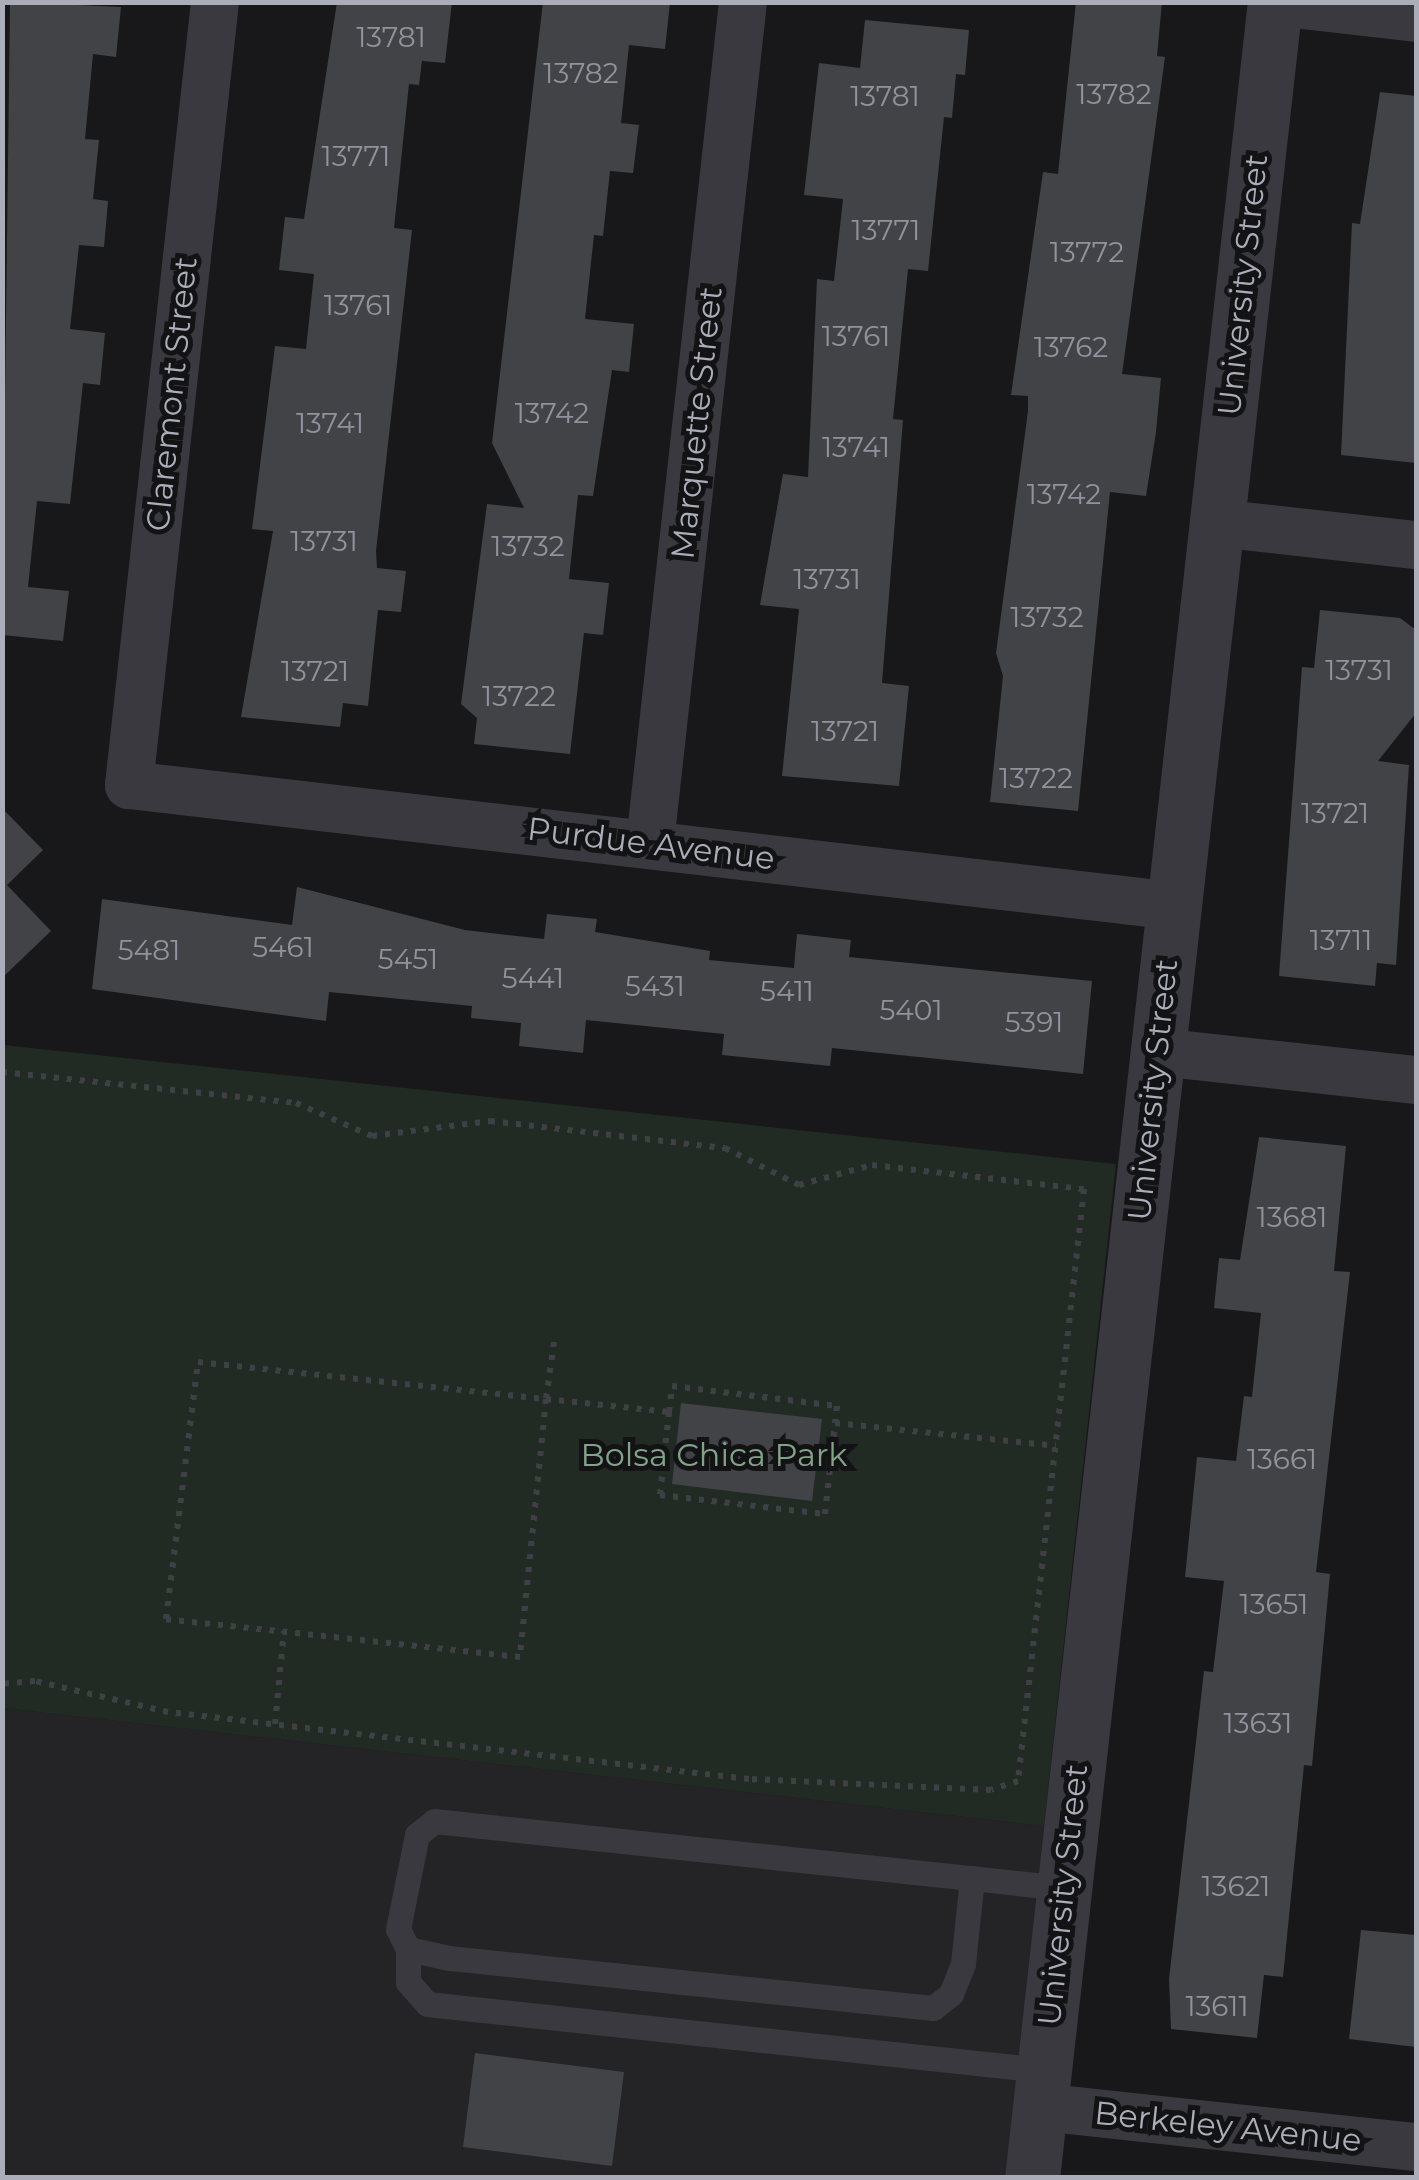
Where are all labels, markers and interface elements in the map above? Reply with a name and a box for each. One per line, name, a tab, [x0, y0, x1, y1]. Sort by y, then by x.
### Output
house number: 13781	[356, 20, 426, 54]
house number: 13782	[543, 56, 619, 90]
house number: 13782	[1076, 77, 1152, 111]
house number: 13781	[850, 79, 920, 113]
house number: 13771	[322, 139, 390, 173]
street label: University Street	[1210, 152, 1276, 418]
house number: 13771	[852, 213, 920, 247]
house number: 13772	[1050, 235, 1124, 269]
street label: Claremont Street	[138, 255, 206, 533]
street label: Marquette Street	[664, 285, 730, 561]
house number: 13761	[324, 288, 392, 322]
house number: 13761	[822, 319, 890, 353]
house number: 13762	[1034, 330, 1108, 364]
house number: 13742	[515, 396, 589, 430]
house number: 13741	[296, 406, 364, 440]
house number: 13741	[822, 430, 890, 464]
house number: 13742	[1027, 477, 1101, 511]
house number: 13731	[290, 524, 358, 558]
house number: 13732	[491, 529, 565, 563]
house number: 13731	[793, 562, 861, 596]
house number: 13732	[1010, 600, 1084, 634]
house number: 13731	[1325, 653, 1393, 687]
house number: 13721	[281, 654, 349, 688]
house number: 13722	[482, 679, 556, 713]
house number: 13721	[811, 714, 879, 748]
house number: 13722	[999, 761, 1073, 795]
house number: 13721	[1301, 796, 1369, 830]
street label: Purdue Avenue	[525, 810, 777, 878]
house number: 13711	[1310, 923, 1372, 957]
house number: 5461	[252, 930, 314, 964]
house number: 5481	[118, 933, 180, 967]
house number: 5451	[378, 942, 438, 976]
street label: University Street	[1120, 957, 1186, 1223]
house number: 5441	[502, 961, 564, 995]
house number: 5431	[625, 969, 685, 1003]
house number: 5411	[760, 974, 814, 1008]
house number: 5401	[880, 993, 942, 1027]
house number: 5391	[1005, 1005, 1063, 1039]
house number: 13681	[1257, 1200, 1327, 1234]
park label: Bolsa Chica Park	[581, 1436, 847, 1474]
house number: 13661	[1247, 1442, 1317, 1476]
house number: 13651	[1240, 1587, 1308, 1621]
house number: 13631	[1224, 1706, 1292, 1740]
street label: University Street	[1030, 1762, 1096, 2028]
house number: 13621	[1202, 1869, 1270, 1903]
house number: 13611	[1185, 1989, 1249, 2023]
street label: Berkeley Avenue	[1093, 2094, 1363, 2160]

